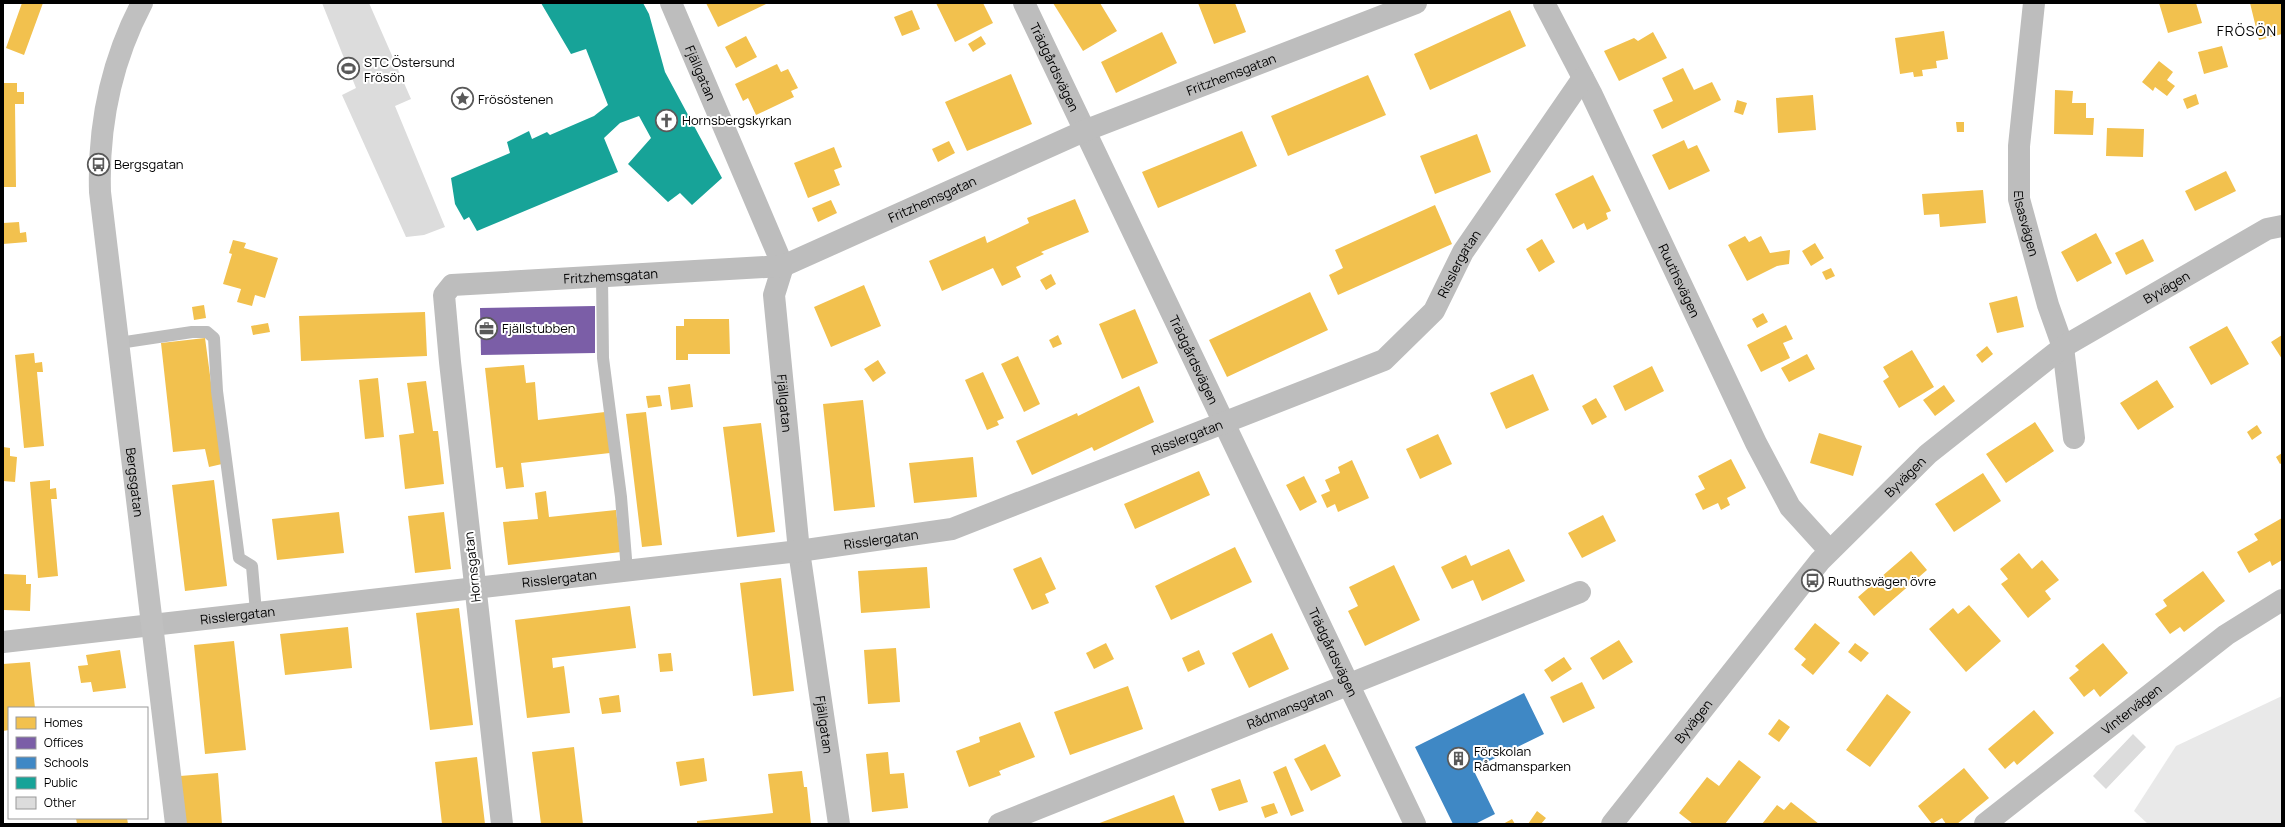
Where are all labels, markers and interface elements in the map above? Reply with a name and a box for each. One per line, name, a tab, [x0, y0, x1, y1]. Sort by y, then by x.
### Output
street label: Trädgårdsvägen	[1026, 20, 1083, 115]
district label: FRÖSÖN	[2217, 21, 2277, 40]
street label: Fjällgatan	[681, 43, 720, 103]
street label: Fritzhemsgatan	[1184, 49, 1278, 100]
place label: STC Östersund Frösön	[364, 53, 455, 86]
sports icon: STC Östersund Frösön	[335, 56, 361, 82]
place icon: Frösöstenen	[450, 86, 476, 112]
place label: Frösöstenen	[478, 90, 553, 108]
church icon: Hornsbergskyrkan	[653, 107, 679, 133]
place label: Hornsbergskyrkan	[682, 111, 791, 129]
bus stop icon: Bergsgatan	[86, 151, 112, 177]
place label: Bergsgatan	[114, 155, 184, 173]
street label: Fritzhemsgatan	[885, 172, 979, 227]
street label: Elsasvägen	[2010, 191, 2043, 258]
street label: Risslergatan	[1433, 226, 1485, 301]
street label: Ruuthsvägen	[1654, 241, 1705, 320]
street label: Fritzhemsgatan	[563, 264, 658, 288]
street label: Byvägen	[2140, 267, 2193, 308]
street label: Trädgårdsvägen	[1165, 312, 1223, 407]
office icon: Fjällstubben	[474, 315, 500, 341]
place label: Fjällstubben	[502, 319, 575, 337]
street label: Fjällgatan	[773, 373, 796, 433]
street label: Risslergatan	[1149, 415, 1225, 459]
street label: Bergsgatan	[122, 446, 148, 518]
street label: Byvägen	[1881, 452, 1930, 501]
street label: Risslergatan	[843, 525, 919, 553]
street label: Hornsgatan	[459, 531, 485, 603]
street label: Risslergatan	[521, 565, 598, 592]
bus stop icon: Ruuthsvägen övre	[1800, 568, 1826, 594]
place label: Ruuthsvägen övre	[1828, 572, 1937, 590]
street label: Risslergatan	[199, 602, 276, 628]
street label: Trädgårdsvägen	[1304, 605, 1362, 700]
street label: Vintervägen	[2098, 680, 2165, 738]
street label: Rådmansgatan	[1244, 683, 1335, 733]
street label: Fjällgatan	[811, 695, 838, 755]
street label: Byvägen	[1670, 696, 1716, 747]
legend	[8, 707, 148, 819]
text: Homes	[44, 714, 83, 731]
text: Offices	[44, 734, 83, 751]
place label: Förskolan Rådmansparken	[1474, 742, 1571, 775]
building icon: Förskolan Rådmansparken	[1445, 745, 1471, 771]
text: Schools	[44, 754, 88, 771]
text: Public	[44, 774, 78, 791]
text: Other	[44, 794, 77, 811]

